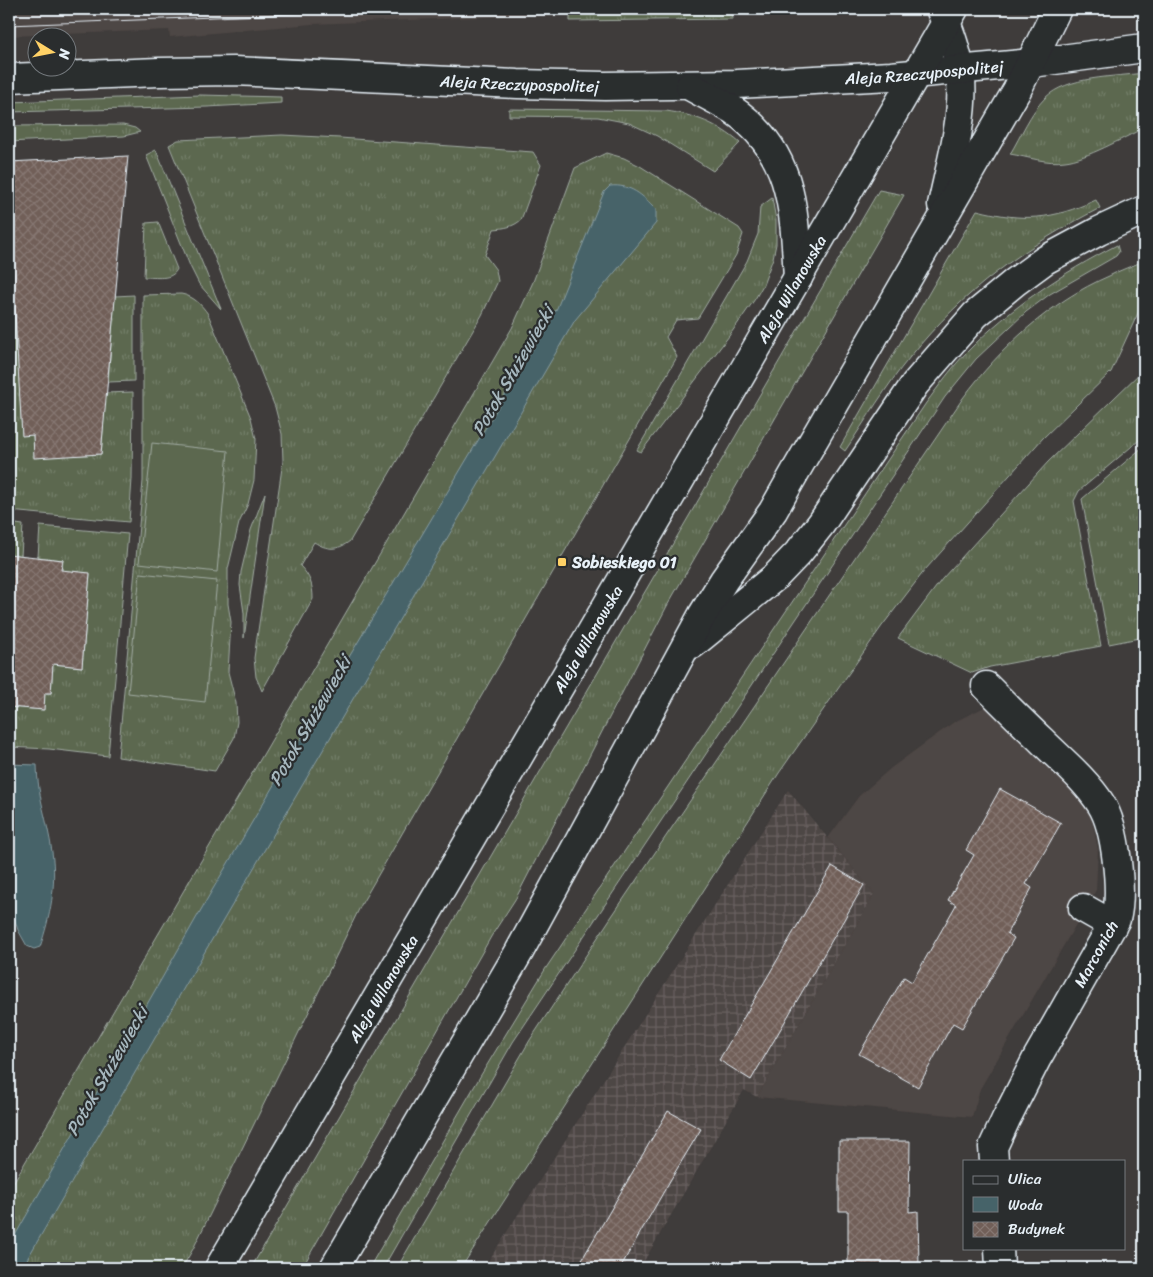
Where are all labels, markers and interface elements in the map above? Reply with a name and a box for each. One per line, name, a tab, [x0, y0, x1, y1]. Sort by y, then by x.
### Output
north arrow	[28, 28, 78, 78]
text: N	[51, 46, 78, 61]
street label: Aleja Rzeczypospolitej	[843, 51, 1006, 93]
street label: Aleja Rzeczypospolitej	[438, 66, 601, 100]
street label: Aleja Wilanowska	[748, 229, 834, 349]
water label: Potok Służewiecki	[463, 296, 565, 442]
place label: Sobieskiego 01	[571, 548, 677, 577]
marker: Sobieskiego 01	[556, 556, 568, 568]
street label: Aleja Wilanowska	[544, 579, 630, 699]
water label: Potok Służewiecki	[260, 646, 362, 792]
street label: Marconich	[1066, 915, 1126, 993]
street label: Aleja Wilanowska	[339, 929, 426, 1049]
water label: Potok Służewiecki	[57, 996, 159, 1142]
legend	[963, 1160, 1126, 1250]
text: Ulica	[1008, 1166, 1042, 1192]
text: Woda	[1008, 1192, 1043, 1218]
text: Budynek	[1008, 1216, 1066, 1242]

